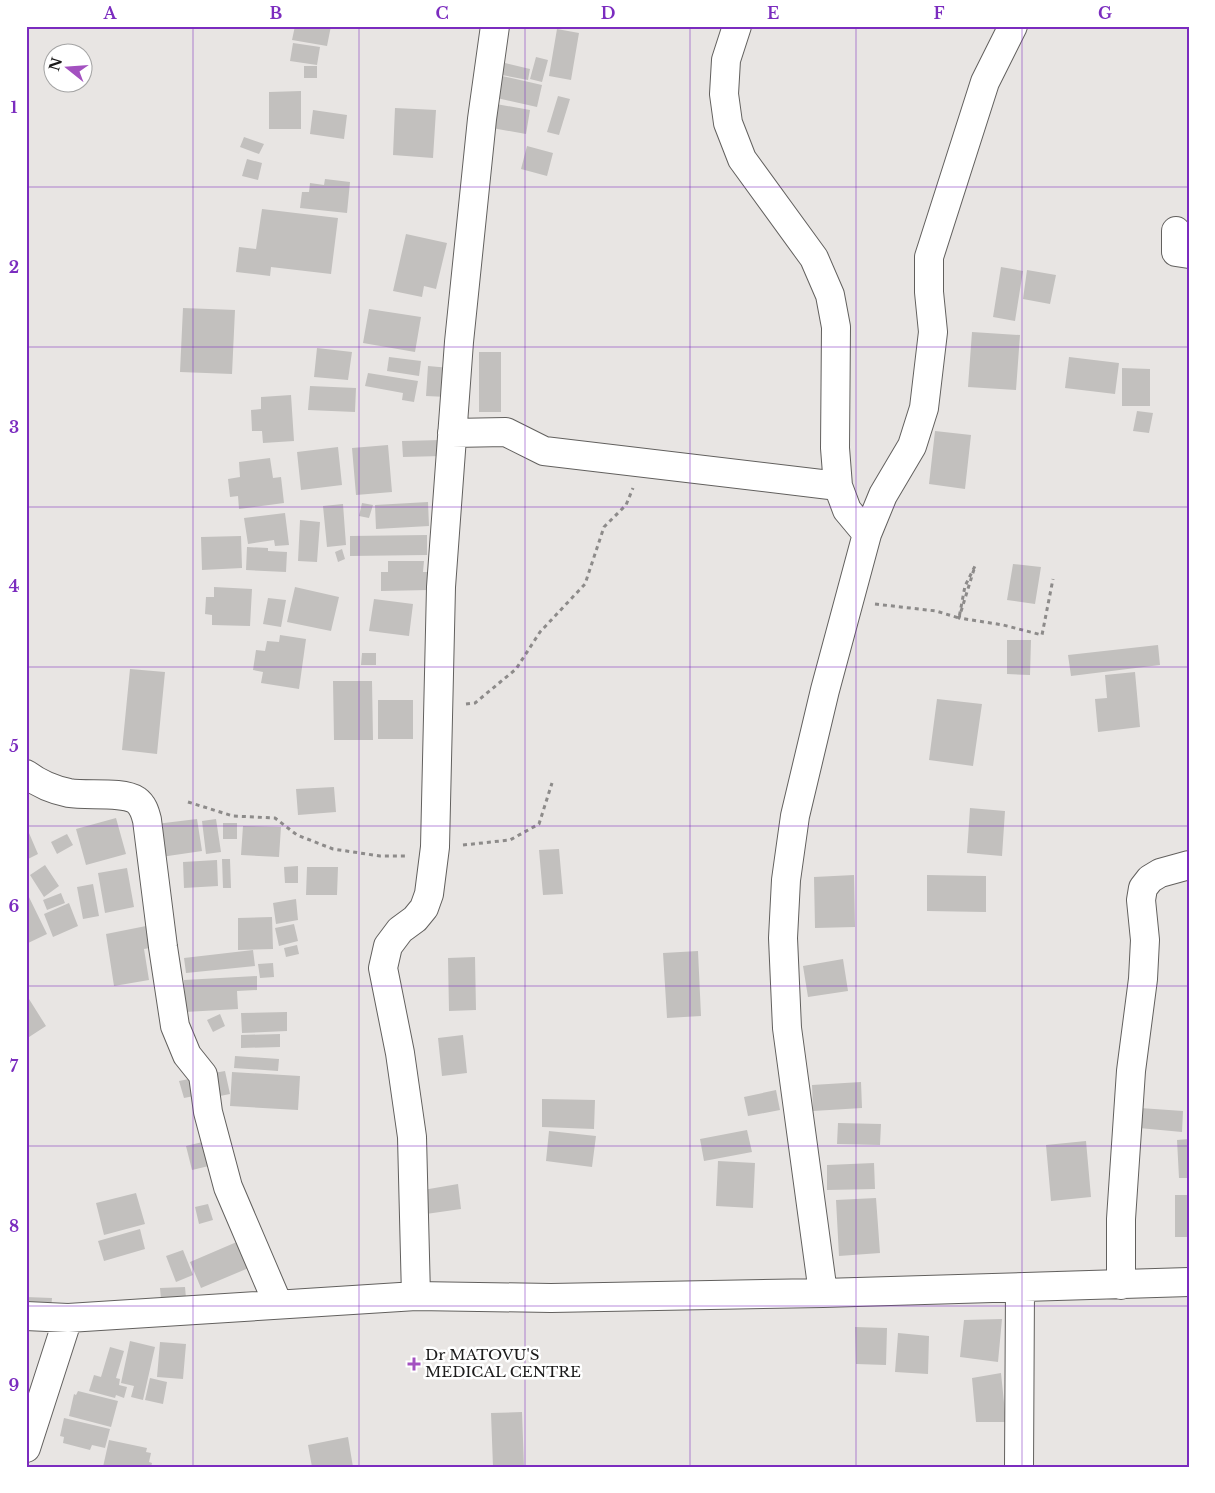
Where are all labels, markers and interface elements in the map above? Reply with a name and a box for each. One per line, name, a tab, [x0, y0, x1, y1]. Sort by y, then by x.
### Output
text: A	[103, 3, 118, 23]
text: B	[270, 3, 283, 23]
text: C	[435, 3, 449, 23]
text: D	[601, 3, 615, 23]
text: E	[767, 3, 779, 23]
text: F	[933, 3, 945, 23]
text: G	[1098, 3, 1112, 23]
north arrow	[42, 42, 92, 92]
text: N	[45, 55, 66, 73]
text: 1	[11, 97, 18, 117]
text: 2	[9, 257, 19, 277]
text: 3	[9, 417, 19, 437]
text: 4	[9, 576, 19, 596]
text: 5	[9, 736, 19, 756]
text: 6	[9, 896, 20, 916]
text: 7	[10, 1056, 19, 1076]
text: 8	[9, 1216, 19, 1236]
place label: Dr MATOVU'S MEDICAL CENTRE	[425, 1345, 581, 1381]
marker: Dr MATOVU'S MEDICAL CENTRE	[407, 1357, 421, 1371]
text: 9	[9, 1375, 20, 1395]

